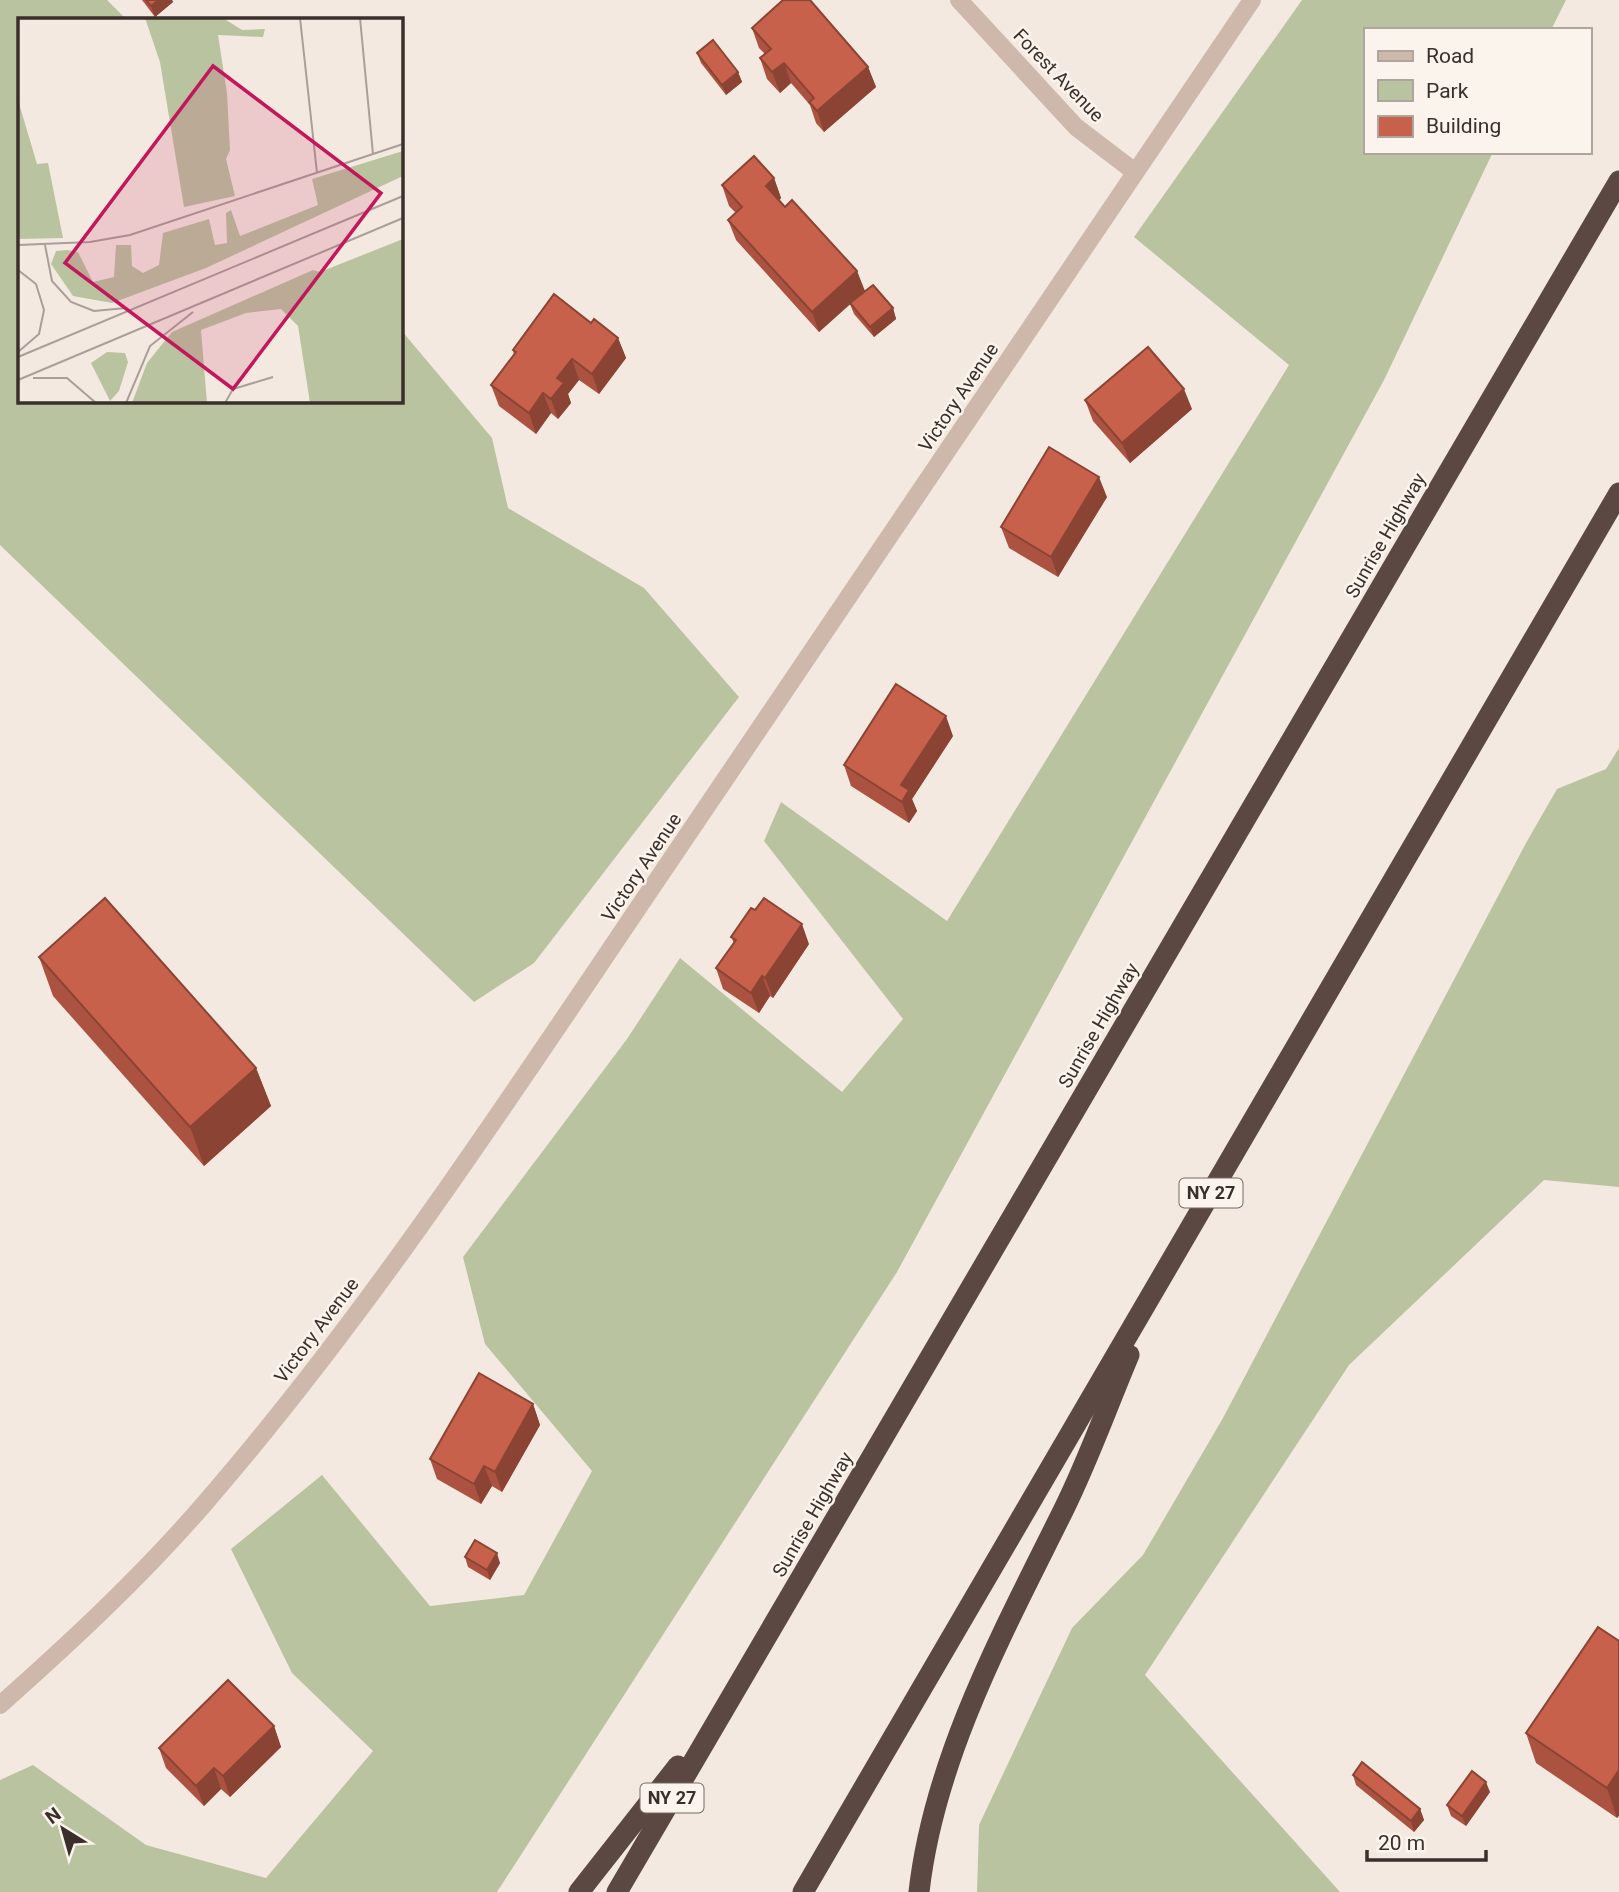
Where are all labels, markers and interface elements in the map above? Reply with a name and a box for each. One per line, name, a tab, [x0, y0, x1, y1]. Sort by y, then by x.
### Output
inset map	[18, 18, 402, 402]
street label: Forest Avenue	[1009, 24, 1109, 127]
legend	[1364, 28, 1591, 154]
text: Road	[1426, 44, 1474, 68]
text: Park	[1426, 79, 1469, 103]
text: Building	[1426, 114, 1501, 138]
street label: Victory Avenue	[914, 339, 1003, 456]
street label: Sunrise Highway	[1340, 469, 1431, 602]
street label: Victory Avenue	[597, 809, 686, 926]
street label: Sunrise Highway	[1053, 959, 1144, 1092]
road number: NY 27	[1180, 1178, 1242, 1208]
street label: Victory Avenue	[269, 1273, 363, 1388]
street label: Sunrise Highway	[767, 1448, 858, 1581]
road number: NY 27	[640, 1783, 704, 1812]
north arrow	[28, 1794, 98, 1864]
text: N	[41, 1803, 65, 1829]
scale bar	[1367, 1818, 1486, 1862]
text: 20 m	[1378, 1831, 1425, 1855]

